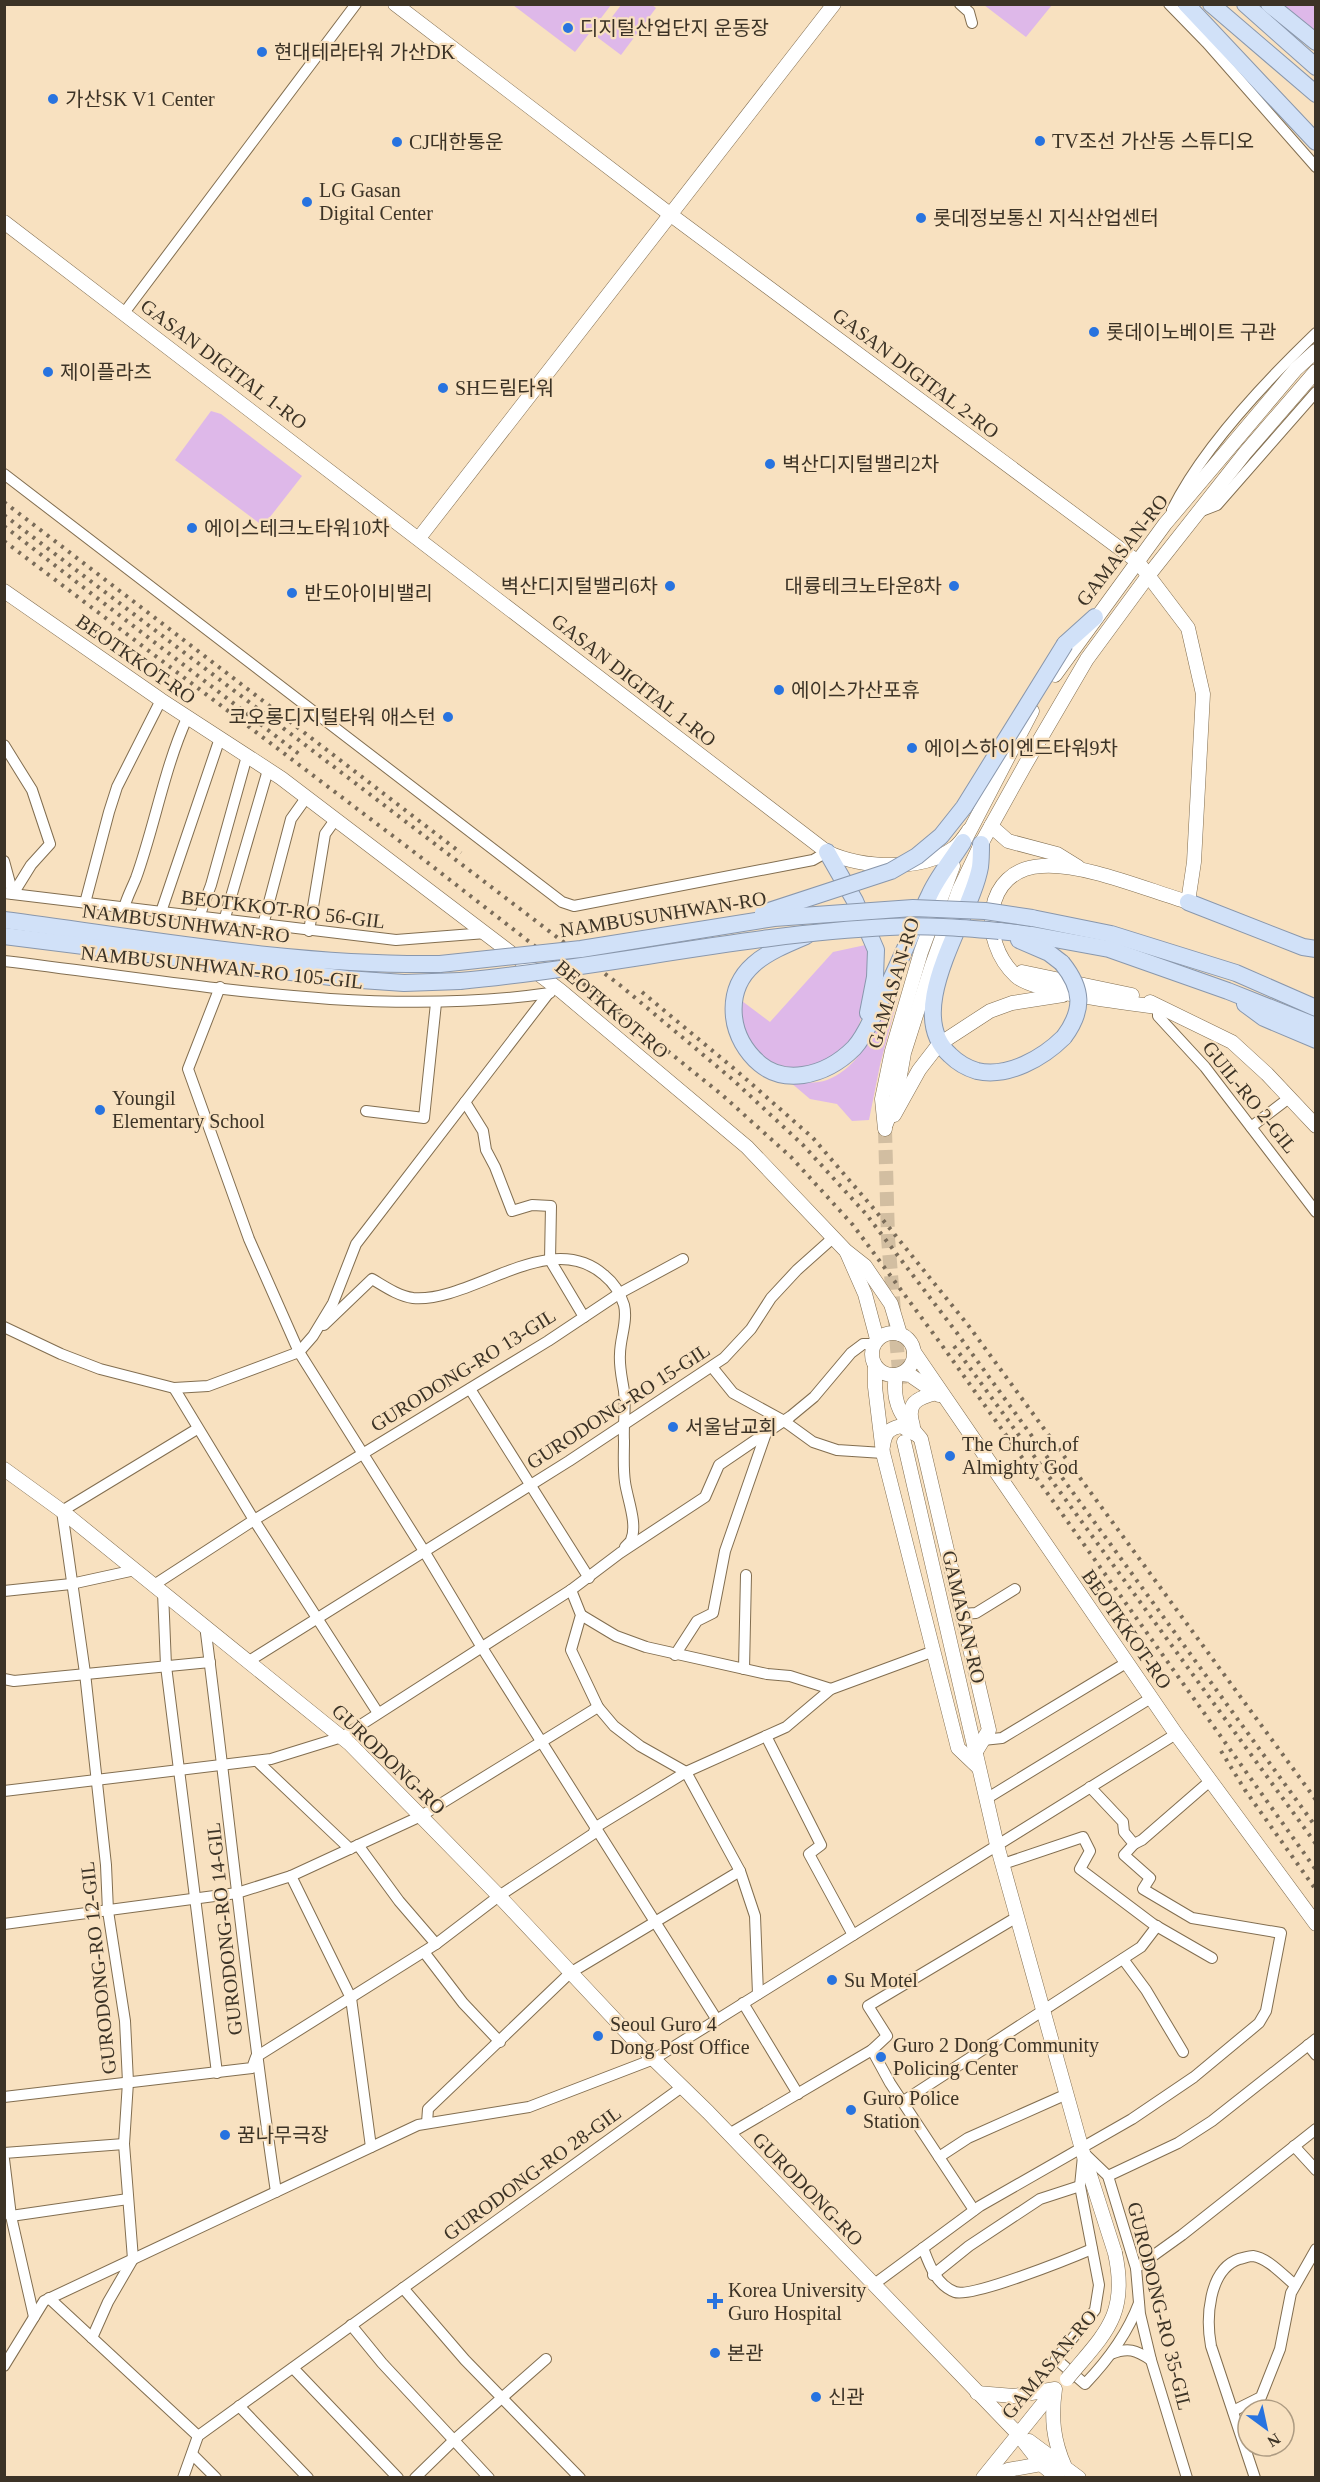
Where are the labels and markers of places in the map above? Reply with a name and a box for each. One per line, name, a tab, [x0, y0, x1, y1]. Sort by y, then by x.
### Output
place label: 디지털산업단지 운동장	[580, 17, 769, 39]
marker: 디지털산업단지 운동장	[561, 21, 575, 35]
place label: 현대테라타워 가산DK	[274, 41, 456, 63]
marker: 현대테라타워 가산DK	[255, 45, 269, 59]
place label: 가산SK V1 Center	[65, 88, 215, 110]
marker: 가산SK V1 Center	[46, 92, 60, 106]
place label: TV조선 가산동 스튜디오	[1052, 130, 1254, 152]
place label: CJ대한통운	[409, 131, 504, 153]
marker: TV조선 가산동 스튜디오	[1033, 134, 1047, 148]
marker: CJ대한통운	[390, 135, 404, 149]
place label: LG Gasan Digital Center	[319, 179, 433, 225]
marker: LG Gasan Digital Center	[300, 195, 314, 209]
place label: 롯데정보통신 지식산업센터	[933, 207, 1159, 229]
marker: 롯데정보통신 지식산업센터	[914, 211, 928, 225]
place label: 롯데이노베이트 구관	[1106, 321, 1277, 343]
marker: 롯데이노베이트 구관	[1087, 325, 1101, 339]
place label: 제이플라츠	[60, 361, 152, 383]
marker: 제이플라츠	[41, 365, 55, 379]
place label: SH드림타워	[455, 377, 554, 399]
marker: SH드림타워	[436, 381, 450, 395]
place label: 벽산디지털밸리2차	[782, 453, 939, 475]
marker: 벽산디지털밸리2차	[763, 457, 777, 471]
place label: 에이스테크노타워10차	[204, 517, 390, 539]
marker: 에이스테크노타워10차	[185, 521, 199, 535]
place label: 벽산디지털밸리6차	[501, 575, 658, 597]
place label: 대륭테크노타운8차	[785, 575, 942, 597]
marker: 벽산디지털밸리6차	[663, 579, 677, 593]
marker: 대륭테크노타운8차	[947, 579, 961, 593]
place label: 반도아이비밸리	[304, 582, 433, 604]
marker: 반도아이비밸리	[285, 586, 299, 600]
place label: 에이스가산포휴	[791, 679, 920, 701]
marker: 에이스가산포휴	[772, 683, 786, 697]
place label: 코오롱디지털타워 애스턴	[229, 706, 436, 728]
marker: 코오롱디지털타워 애스턴	[441, 710, 455, 724]
place label: 에이스하이엔드타워9차	[924, 737, 1118, 759]
marker: 에이스하이엔드타워9차	[905, 741, 919, 755]
place label: Youngil Elementary School	[112, 1087, 265, 1133]
marker: Youngil Elementary School	[93, 1103, 107, 1117]
place label: 서울남교회	[685, 1416, 777, 1438]
marker: 서울남교회	[666, 1420, 680, 1434]
place label: The Church of Almighty God	[962, 1433, 1079, 1479]
marker: The Church of Almighty God	[943, 1449, 957, 1463]
place label: Su Motel	[844, 1969, 918, 1991]
marker: Su Motel	[825, 1973, 839, 1987]
place label: Seoul Guro 4 Dong Post Office	[610, 2013, 750, 2059]
marker: Seoul Guro 4 Dong Post Office	[591, 2029, 605, 2043]
place label: Guro 2 Dong Community Policing Center	[893, 2034, 1099, 2080]
marker: Guro 2 Dong Community Policing Center	[874, 2050, 888, 2064]
place label: Guro Police Station	[863, 2087, 959, 2132]
marker: Guro Police Station	[844, 2103, 858, 2117]
place label: 꿈나무극장	[237, 2124, 329, 2146]
marker: 꿈나무극장	[218, 2128, 232, 2142]
place label: Korea University Guro Hospital	[728, 2279, 866, 2325]
marker: Korea University Guro Hospital	[706, 2292, 724, 2310]
place label: 본관	[727, 2342, 764, 2364]
marker: 본관	[708, 2346, 722, 2360]
place label: 신관	[828, 2386, 865, 2408]
marker: 신관	[809, 2390, 823, 2404]

